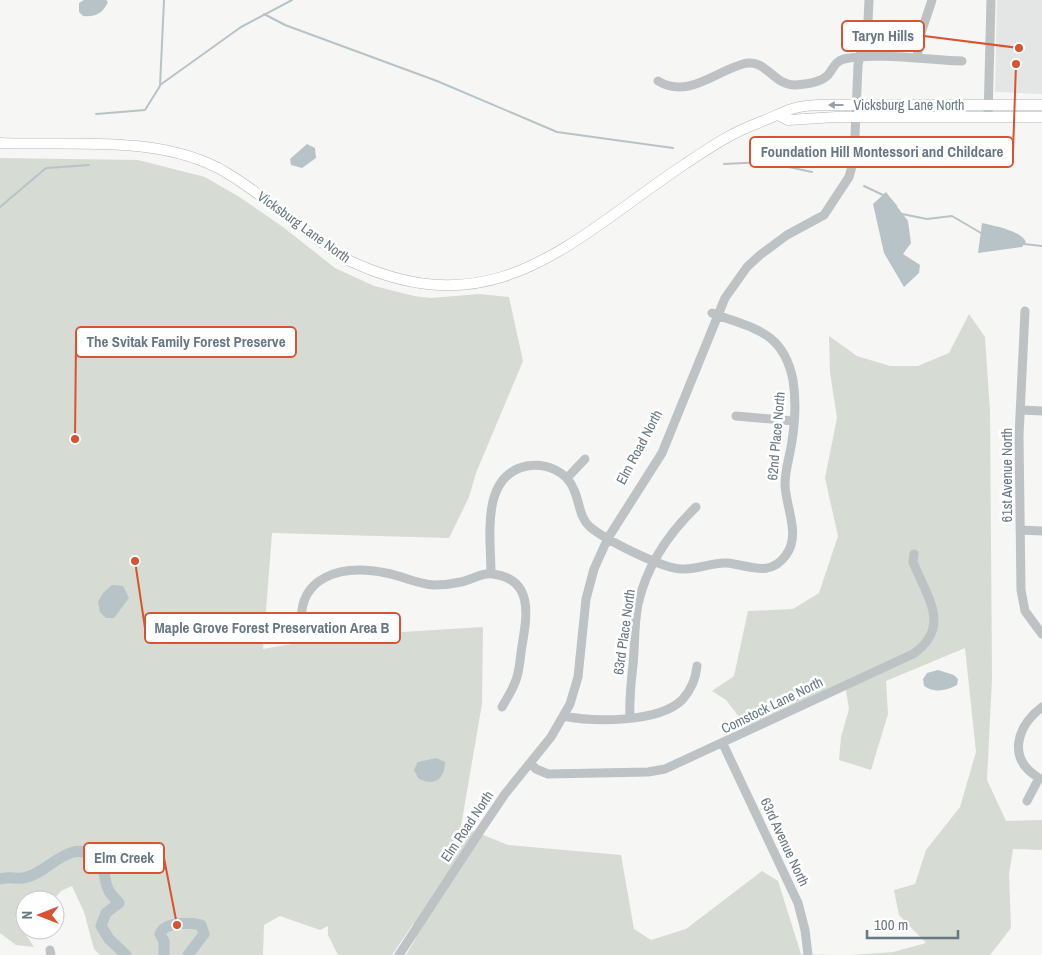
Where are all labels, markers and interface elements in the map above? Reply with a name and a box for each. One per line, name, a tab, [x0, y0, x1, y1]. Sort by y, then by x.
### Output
callout: Taryn Hills	[842, 21, 924, 51]
text: Taryn Hills	[852, 25, 914, 46]
street label: Vicksburg Lane North	[854, 96, 964, 114]
one-way arrow	[828, 101, 844, 109]
callout: Foundation Hill Montessori and Childcare	[750, 137, 1013, 167]
text: Foundation Hill Montessori and Childcare	[761, 141, 1004, 162]
street label: Vicksburg Lane North	[254, 187, 354, 267]
callout: The Svitak Family Forest Preserve	[76, 327, 296, 357]
text: The Svitak Family Forest Preserve	[86, 331, 286, 352]
street label: 62nd Place North	[763, 391, 789, 481]
street label: Elm Road North	[612, 407, 666, 487]
street label: 61st Avenue North	[998, 428, 1016, 522]
street label: 63rd Place North	[609, 588, 639, 676]
callout: Maple Grove Forest Preservation Area B	[145, 613, 400, 643]
text: Maple Grove Forest Preservation Area B	[155, 617, 390, 638]
street label: Comstock Lane North	[718, 673, 826, 737]
street label: Elm Road North	[437, 787, 497, 865]
street label: 63rd Avenue North	[757, 795, 813, 889]
callout: Elm Creek	[84, 843, 164, 873]
text: Elm Creek	[94, 847, 154, 868]
north arrow	[15, 890, 65, 940]
scale bar	[867, 908, 958, 940]
text: N	[18, 911, 36, 919]
text: 100 m	[874, 914, 908, 935]

